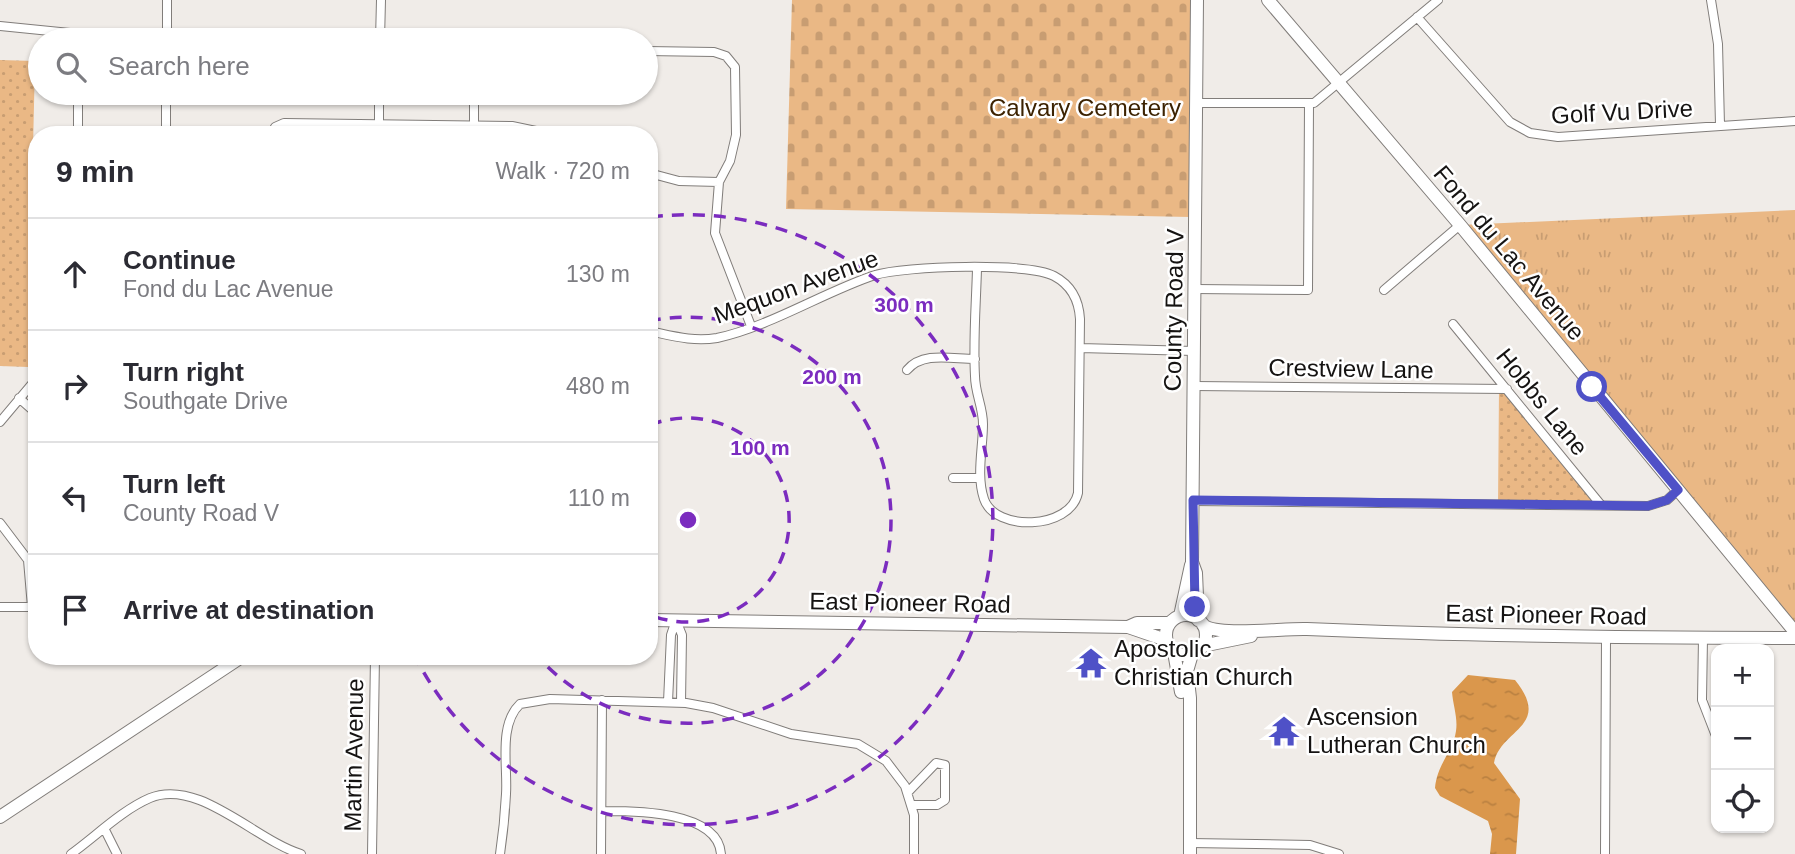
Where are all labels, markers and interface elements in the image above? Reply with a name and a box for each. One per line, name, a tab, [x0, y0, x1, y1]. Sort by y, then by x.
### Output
search box	[28, 28, 658, 105]
icon: search	[52, 48, 90, 86]
text: Search here	[108, 51, 250, 81]
park label: Calvary Cemetery	[989, 94, 1181, 121]
street label: Golf Vu Drive	[1550, 94, 1693, 129]
text: 9 min	[56, 155, 134, 188]
text: Walk · 720 m	[495, 158, 630, 184]
street label: Fond du Lac Avenue	[1428, 160, 1590, 346]
street label: County Road V	[1159, 228, 1188, 392]
street label: Mequon Avenue	[710, 244, 882, 329]
text: Continue	[123, 245, 236, 275]
icon: ahead	[56, 255, 94, 293]
text: 130 m	[566, 261, 630, 287]
text: Fond du Lac Avenue	[123, 276, 334, 302]
text: 300 m	[874, 293, 934, 316]
street label: Hobbs Lane	[1491, 343, 1594, 460]
street label: Crestview Lane	[1268, 354, 1434, 383]
text: Turn right	[123, 357, 244, 387]
text: 200 m	[802, 365, 862, 388]
icon: right	[56, 367, 94, 405]
route start	[1576, 371, 1607, 402]
text: 480 m	[566, 373, 630, 399]
text: Southgate Drive	[123, 388, 288, 414]
text: 100 m	[730, 436, 790, 459]
text: Turn left	[123, 469, 225, 499]
icon: left	[56, 479, 94, 517]
text: 110 m	[568, 485, 630, 511]
text: County Road V	[123, 500, 279, 526]
centre of rings	[676, 508, 700, 532]
street label: East Pioneer Road	[809, 587, 1011, 618]
icon: arrive	[56, 591, 94, 629]
route end	[1179, 591, 1210, 622]
text: Arrive at destination	[123, 595, 374, 625]
street label: East Pioneer Road	[1445, 599, 1647, 630]
place label: Apostolic Christian Church	[1114, 635, 1293, 690]
map controls	[1711, 644, 1774, 833]
button: +	[1711, 644, 1774, 707]
temple icon: Apostolic Christian Church	[1074, 646, 1108, 680]
street label: Martin Avenue	[339, 678, 368, 832]
place label: Ascension Lutheran Church	[1307, 703, 1486, 758]
button: −	[1711, 707, 1774, 770]
temple icon: Ascension Lutheran Church	[1267, 714, 1301, 748]
button: locate	[1711, 770, 1774, 833]

